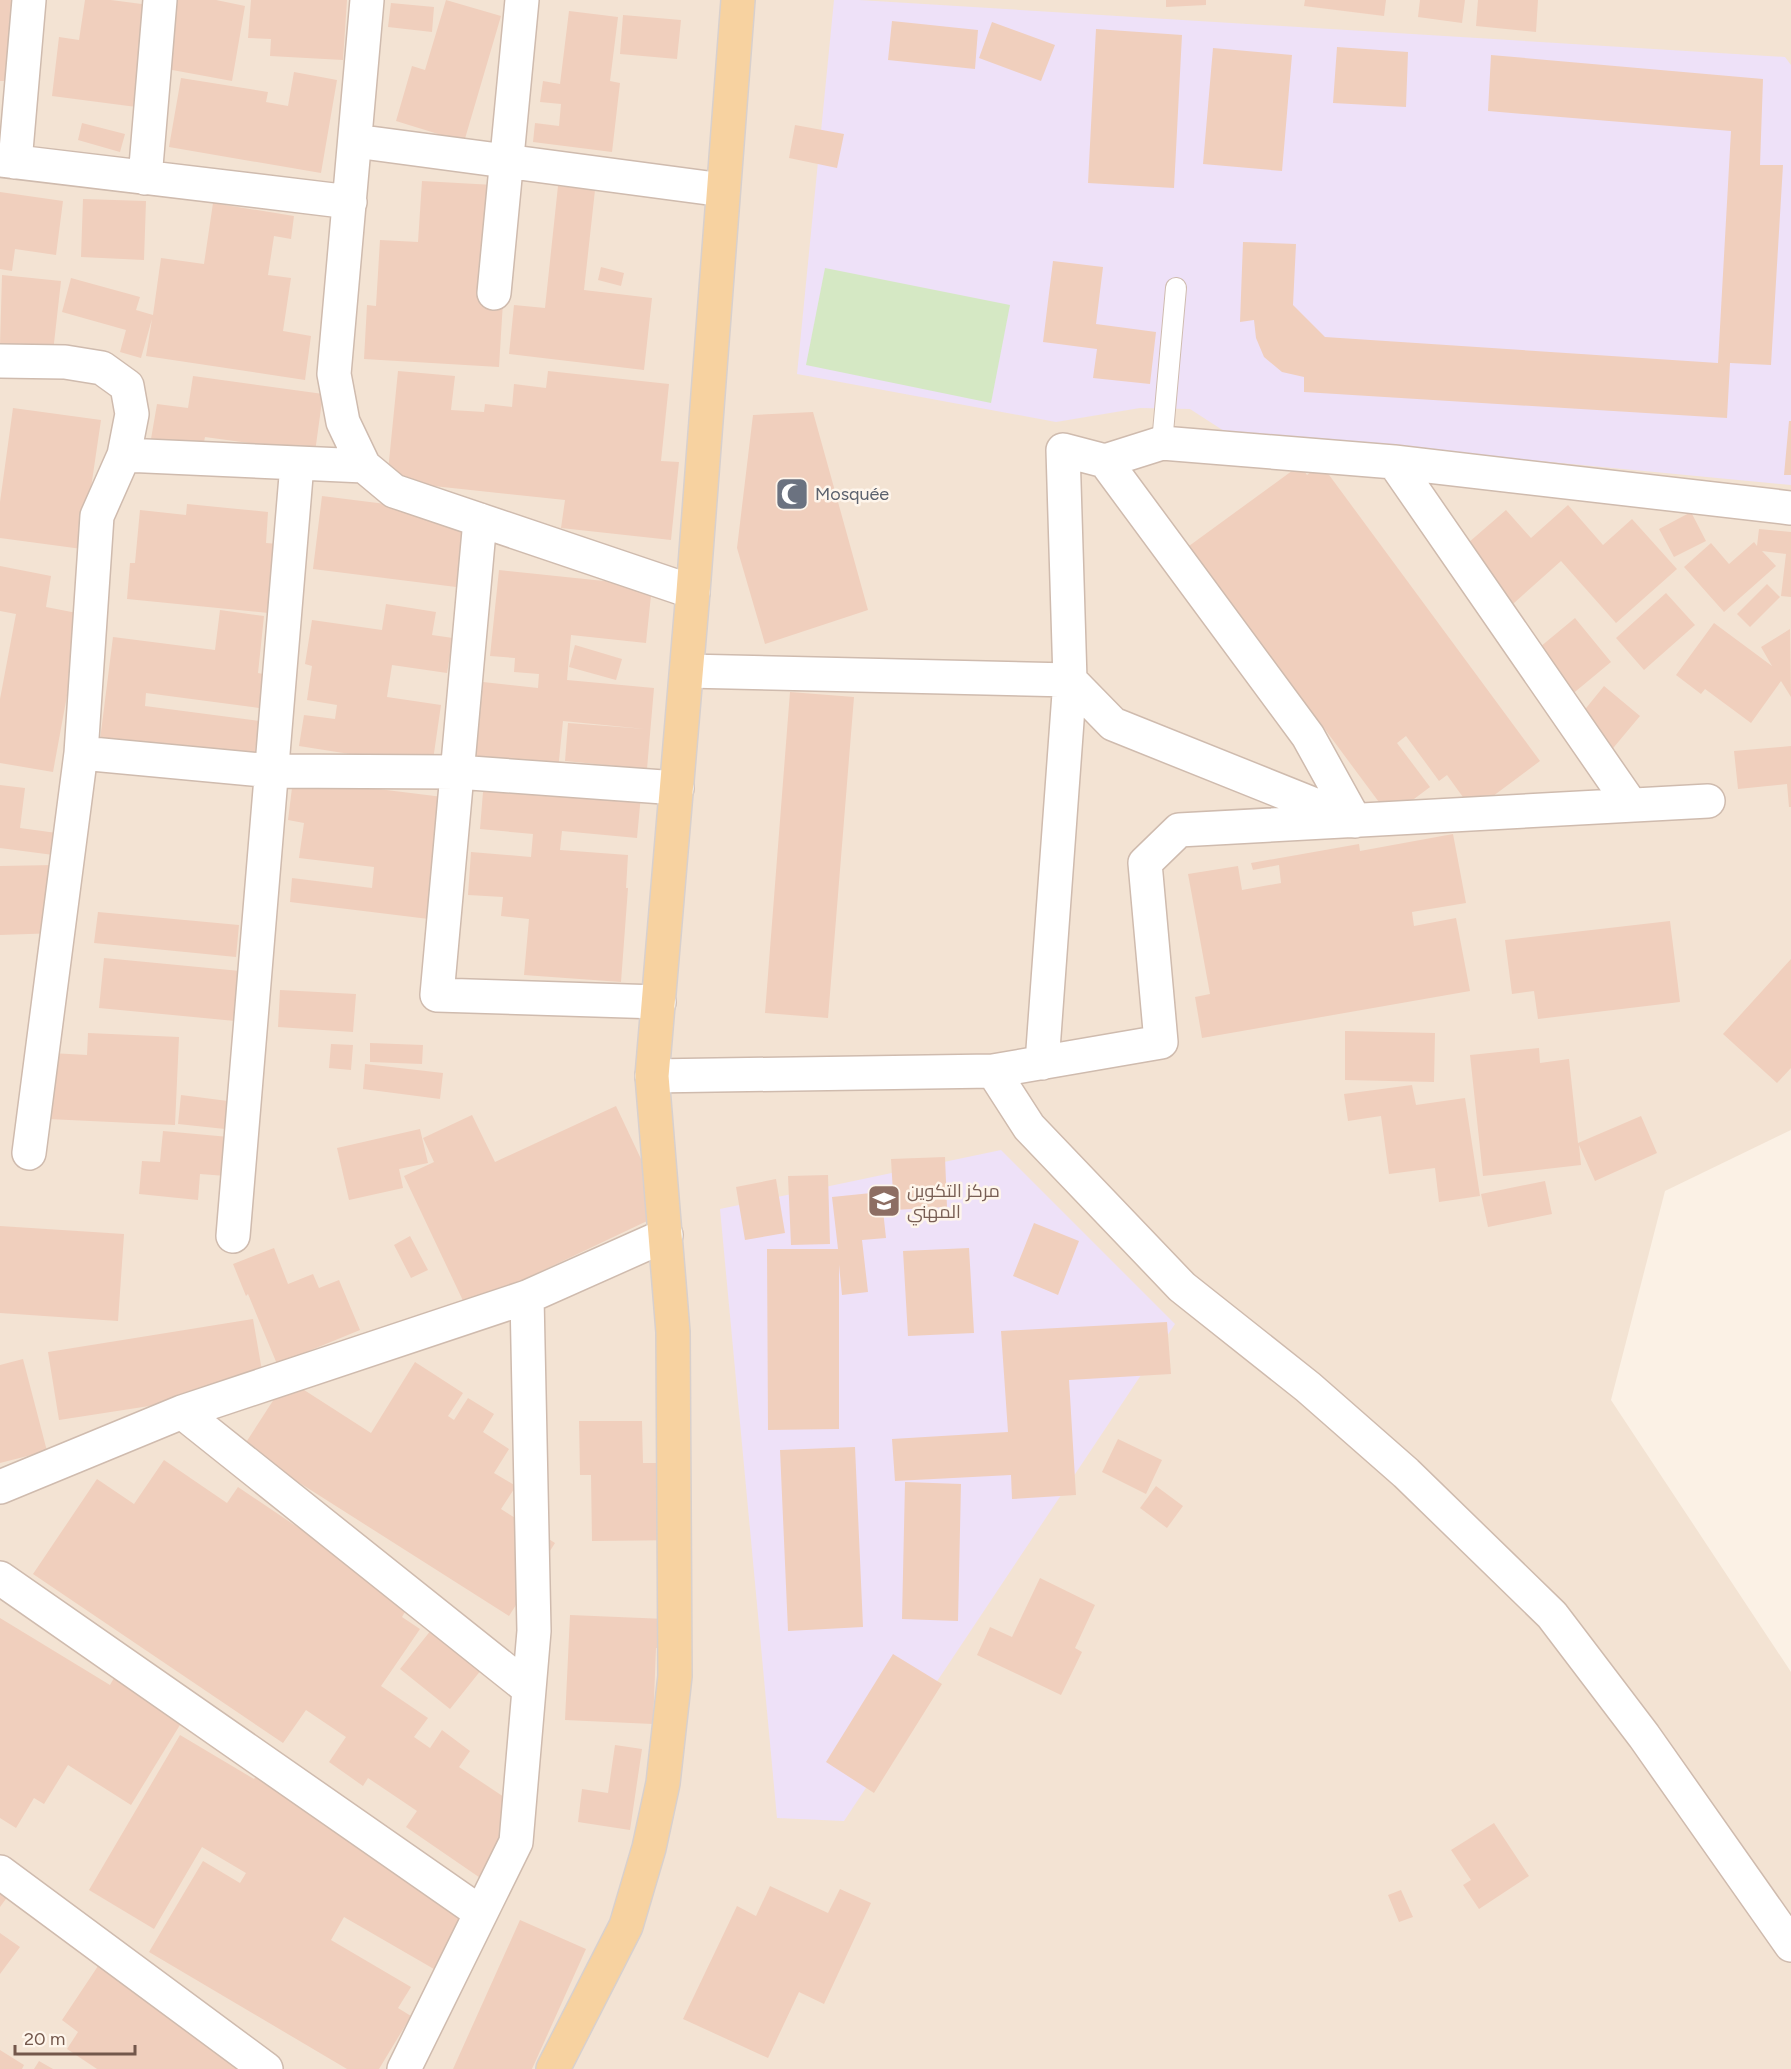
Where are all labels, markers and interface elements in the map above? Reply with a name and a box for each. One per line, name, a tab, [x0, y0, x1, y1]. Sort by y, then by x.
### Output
mosque icon: Mosquée	[774, 476, 810, 512]
place label: Mosquée	[815, 483, 889, 505]
place label: مركز التكوين المهني	[907, 1180, 1000, 1226]
school or university icon: مركز التكوين المهني	[866, 1183, 902, 1219]
scale bar	[15, 2018, 135, 2056]
text: 20 m	[24, 2028, 65, 2050]

